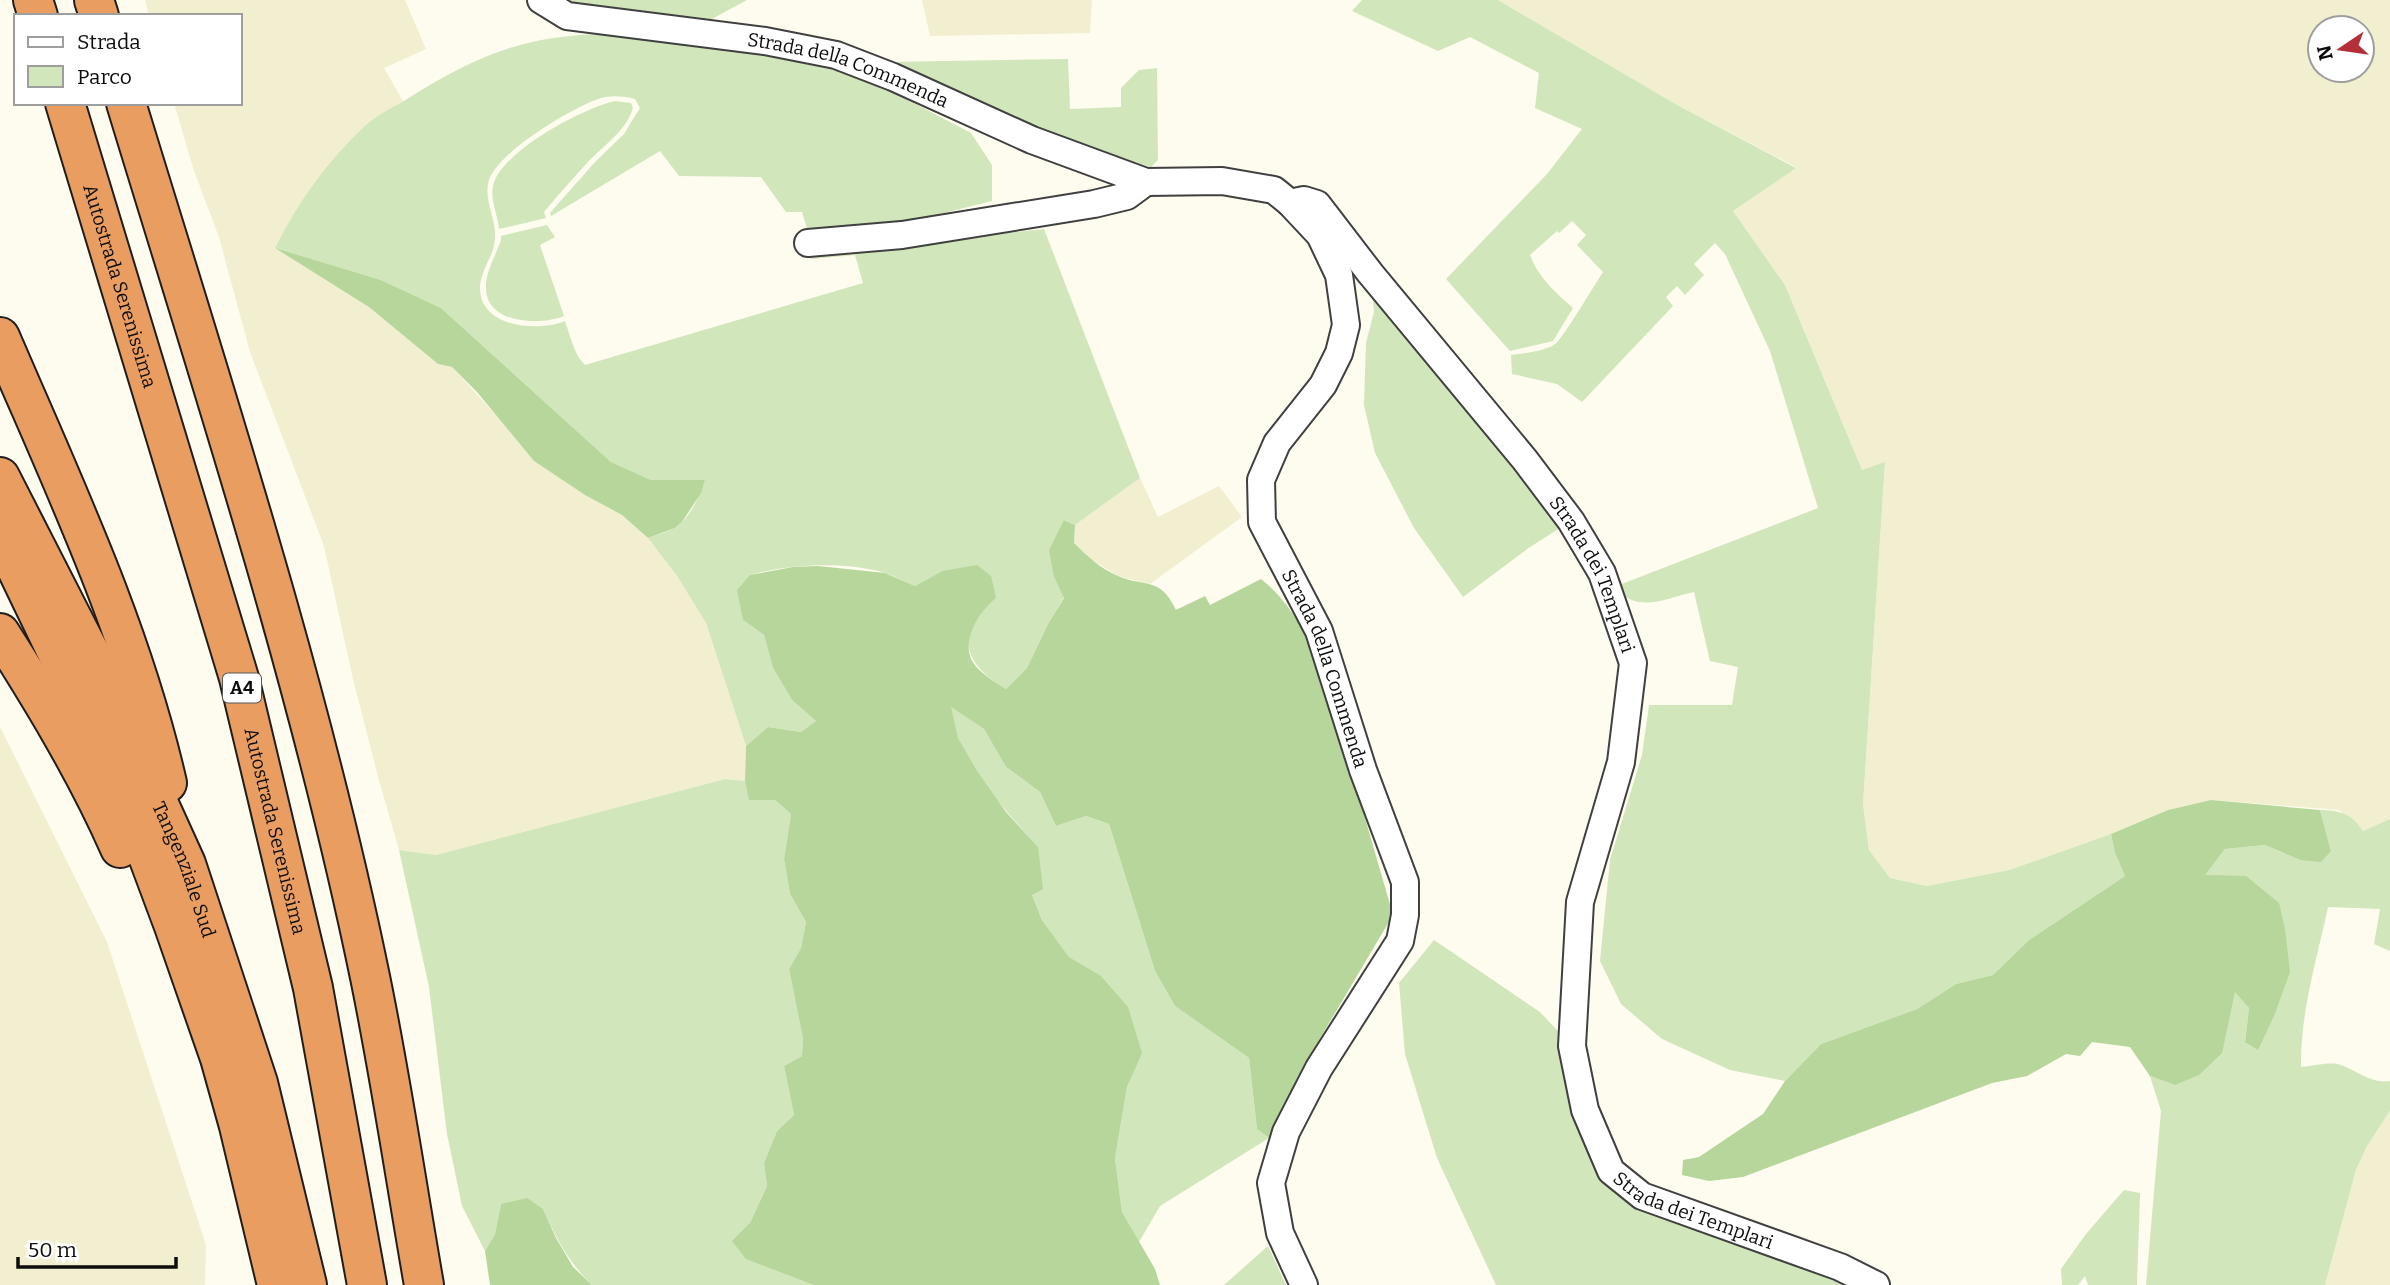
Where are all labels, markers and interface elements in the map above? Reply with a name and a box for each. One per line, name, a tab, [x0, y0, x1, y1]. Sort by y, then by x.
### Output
legend	[14, 14, 242, 105]
north arrow	[2306, 14, 2376, 84]
street label: Strada della Commenda	[746, 28, 953, 113]
text: Strada	[77, 29, 141, 55]
text: N	[2312, 43, 2338, 62]
text: Parco	[77, 64, 132, 90]
street label: Autostrada Serenissima	[78, 181, 162, 391]
street label: Strada dei Templari	[1544, 492, 1640, 656]
street label: Strada della Commenda	[1277, 566, 1373, 771]
road number: A4	[223, 674, 261, 702]
street label: Autostrada Serenissima	[239, 725, 311, 937]
street label: Tangenziale Sud	[147, 798, 220, 940]
street label: Strada dei Templari	[1609, 1167, 1777, 1254]
scale bar	[18, 1226, 175, 1270]
text: 50 m	[28, 1237, 77, 1263]

